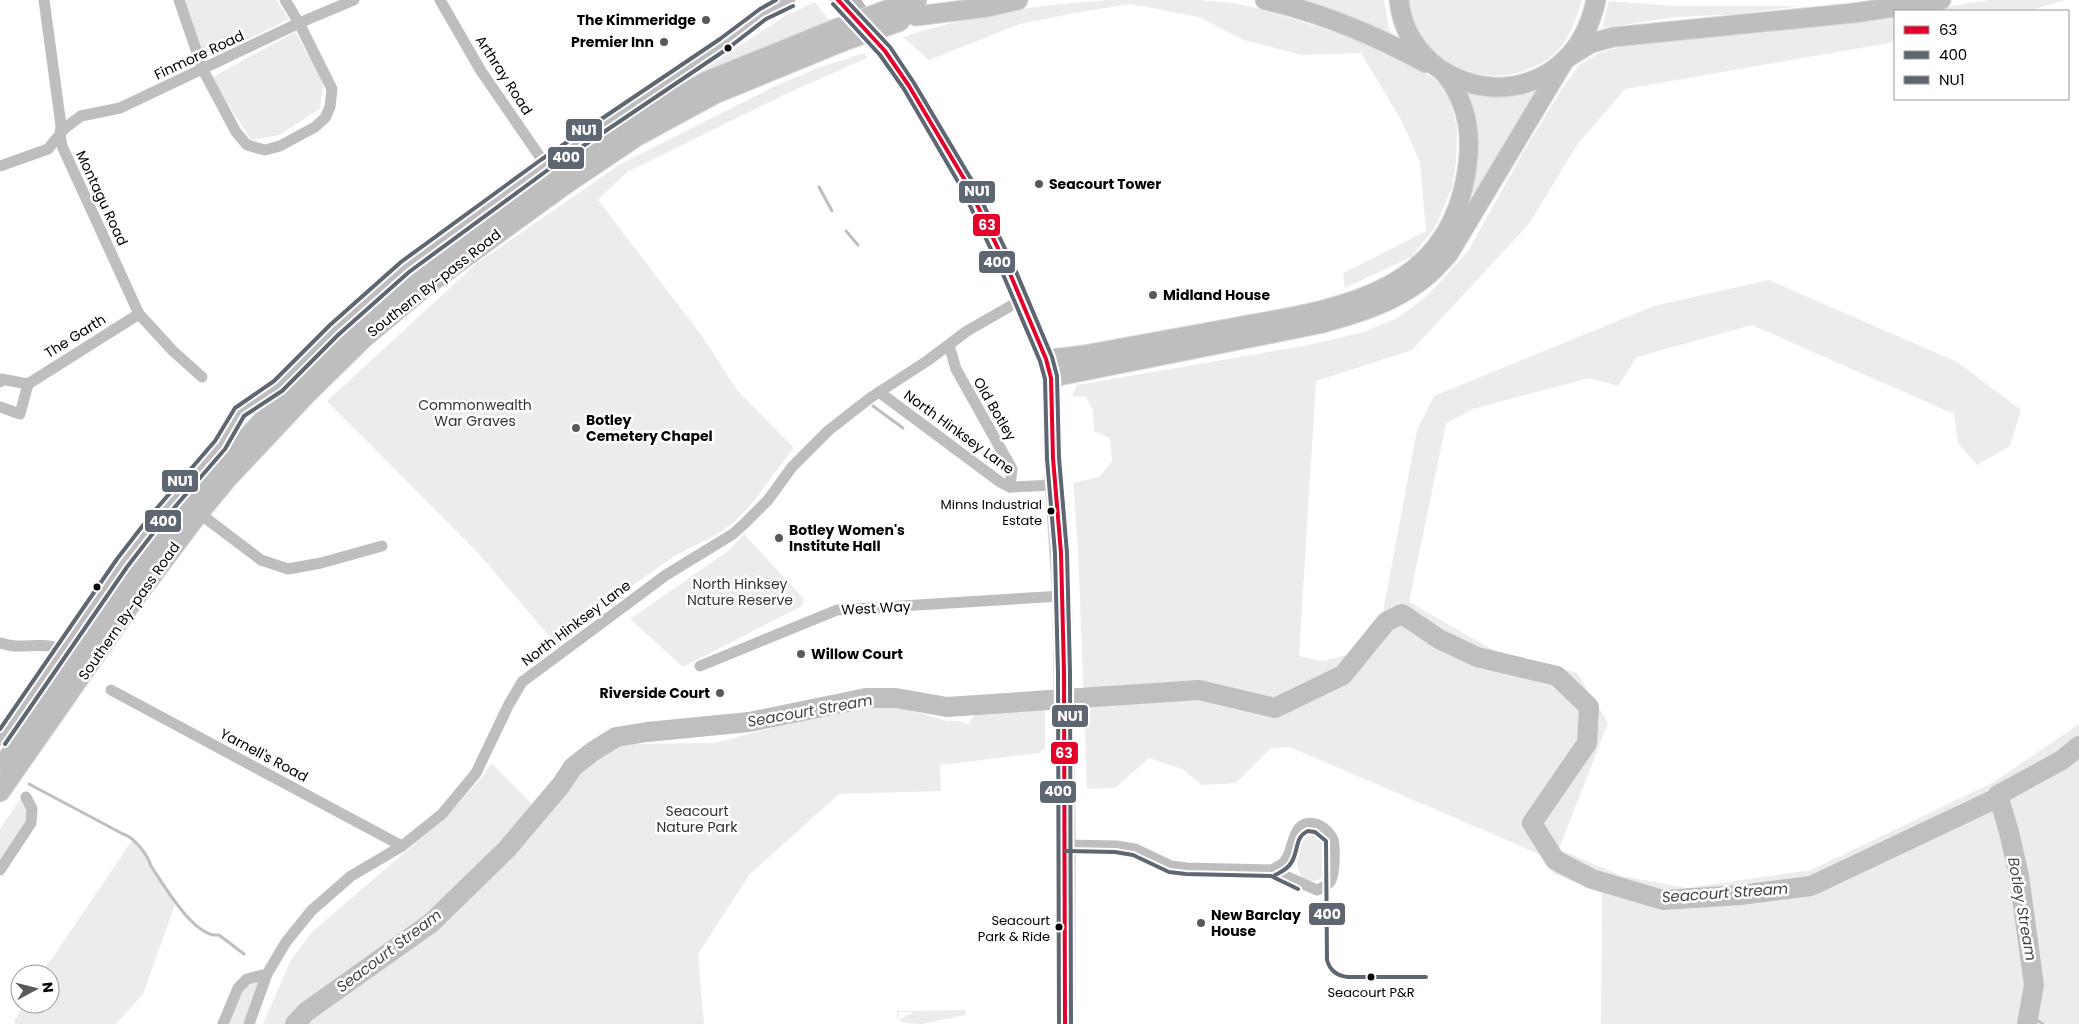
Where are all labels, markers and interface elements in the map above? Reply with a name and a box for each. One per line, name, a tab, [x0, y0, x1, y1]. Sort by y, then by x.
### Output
place label: The Kimmeridge	[577, 10, 696, 30]
legend	[1894, 10, 2069, 100]
marker: The Kimmeridge	[700, 14, 712, 26]
text: 63	[1939, 19, 1957, 40]
street label: Finmore Road	[151, 25, 247, 85]
street label: Arthray Road	[471, 31, 537, 119]
place label: Premier Inn	[571, 32, 654, 52]
marker: Premier Inn	[658, 36, 670, 48]
unlabelled marker	[723, 43, 733, 53]
text: 400	[1939, 44, 1967, 65]
text: NU1	[1939, 69, 1964, 90]
line badge: NU1	[565, 118, 603, 142]
text: NU1	[571, 120, 597, 140]
line badge: 400	[547, 146, 585, 170]
street label: Montagu Road	[71, 147, 133, 249]
text: 400	[552, 147, 580, 167]
place label: Seacourt Tower	[1049, 174, 1161, 194]
marker: Seacourt Tower	[1033, 178, 1045, 190]
line badge: NU1	[958, 180, 996, 204]
text: NU1	[964, 181, 990, 201]
line badge: 63	[972, 213, 1001, 237]
text: 63	[978, 215, 996, 235]
street label: Southern By-pass Road	[363, 224, 505, 342]
line badge: 400	[978, 250, 1016, 274]
text: 400	[983, 252, 1011, 272]
place label: Midland House	[1163, 285, 1270, 305]
marker: Midland House	[1147, 289, 1159, 301]
street label: The Garth	[41, 309, 109, 363]
street label: Old Botley	[969, 374, 1021, 445]
street label: North Hinksey Lane	[900, 385, 1018, 479]
park label: Commonwealth War Graves	[418, 395, 532, 431]
place label: Botley Cemetery Chapel	[586, 410, 713, 446]
marker: Botley Cemetery Chapel	[570, 422, 582, 434]
line badge: NU1	[161, 469, 199, 493]
text: NU1	[167, 471, 193, 491]
place label: Minns Industrial Estate	[941, 495, 1042, 530]
marker: Minns Industrial Estate	[1046, 506, 1056, 516]
line badge: 400	[144, 509, 182, 533]
text: 400	[149, 511, 177, 531]
place label: Botley Women's Institute Hall	[789, 520, 905, 556]
marker: Botley Women's Institute Hall	[773, 532, 785, 544]
street label: Southern By-pass Road	[74, 538, 184, 684]
park label: North Hinksey Nature Reserve	[687, 574, 793, 610]
street label: North Hinksey Lane	[517, 575, 635, 671]
unlabelled marker	[92, 582, 102, 592]
street label: West Way	[841, 596, 911, 620]
place label: Willow Court	[811, 644, 903, 664]
marker: Willow Court	[795, 648, 807, 660]
place label: Riverside Court	[600, 683, 710, 703]
marker: Riverside Court	[714, 687, 726, 699]
water label: Seacourt Stream	[746, 689, 874, 732]
line badge: NU1	[1051, 704, 1089, 728]
text: NU1	[1057, 706, 1083, 726]
street label: Yarnell's Road	[216, 723, 312, 787]
line badge: 63	[1050, 741, 1079, 765]
text: 63	[1055, 743, 1073, 763]
line badge: 400	[1039, 780, 1077, 804]
text: 400	[1044, 781, 1072, 801]
park label: Seacourt Nature Park	[656, 801, 738, 837]
water label: Botley Stream	[2003, 855, 2042, 962]
water label: Seacourt Stream	[1661, 878, 1789, 907]
line badge: 400	[1308, 902, 1346, 926]
water label: Seacourt Stream	[332, 904, 446, 997]
text: 400	[1313, 904, 1341, 924]
place label: New Barclay House	[1211, 905, 1301, 941]
place label: Seacourt Park & Ride	[978, 911, 1050, 946]
marker: New Barclay House	[1195, 917, 1207, 929]
marker: Seacourt Park & Ride	[1054, 922, 1064, 932]
north arrow	[10, 964, 60, 1014]
marker: Seacourt P&R	[1366, 972, 1376, 982]
text: N	[37, 981, 58, 994]
place label: Seacourt P&R	[1327, 983, 1415, 1002]

